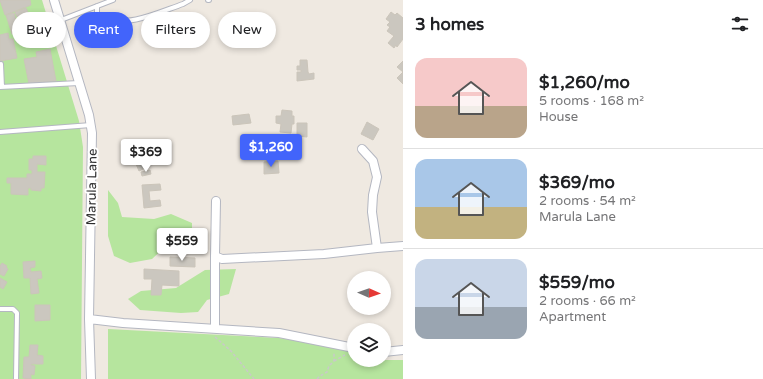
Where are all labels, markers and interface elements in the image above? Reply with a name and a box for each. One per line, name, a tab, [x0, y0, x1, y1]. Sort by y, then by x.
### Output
chip: Buy	[12, 12, 66, 48]
chip: Rent	[74, 12, 133, 48]
chip: Filters	[141, 12, 210, 48]
chip: New	[218, 12, 276, 48]
icon: filters	[729, 13, 751, 35]
text: 3 homes	[415, 14, 484, 35]
text: $1,260/mo	[539, 72, 630, 93]
icon: home	[447, 74, 495, 122]
text: 5 rooms · 168 m²	[539, 93, 644, 109]
text: House	[539, 109, 578, 125]
pin: $1,260	[238, 134, 304, 168]
pin: $369	[122, 139, 170, 173]
text: $1,260	[249, 139, 293, 155]
text: $369	[130, 144, 162, 160]
street label: Marula Lane	[83, 148, 101, 226]
text: $369/mo	[539, 172, 615, 193]
icon: home	[447, 175, 495, 223]
text: 2 rooms · 54 m²	[539, 193, 636, 209]
text: Marula Lane	[539, 209, 616, 225]
pin: $559	[158, 228, 206, 262]
text: $559	[166, 233, 198, 249]
north arrow	[347, 271, 391, 315]
map controls	[347, 271, 391, 367]
text: $559/mo	[539, 272, 615, 293]
icon: home	[447, 275, 495, 323]
text: 2 rooms · 66 m²	[539, 293, 636, 309]
text: Apartment	[539, 309, 606, 325]
button: layers	[347, 323, 391, 367]

